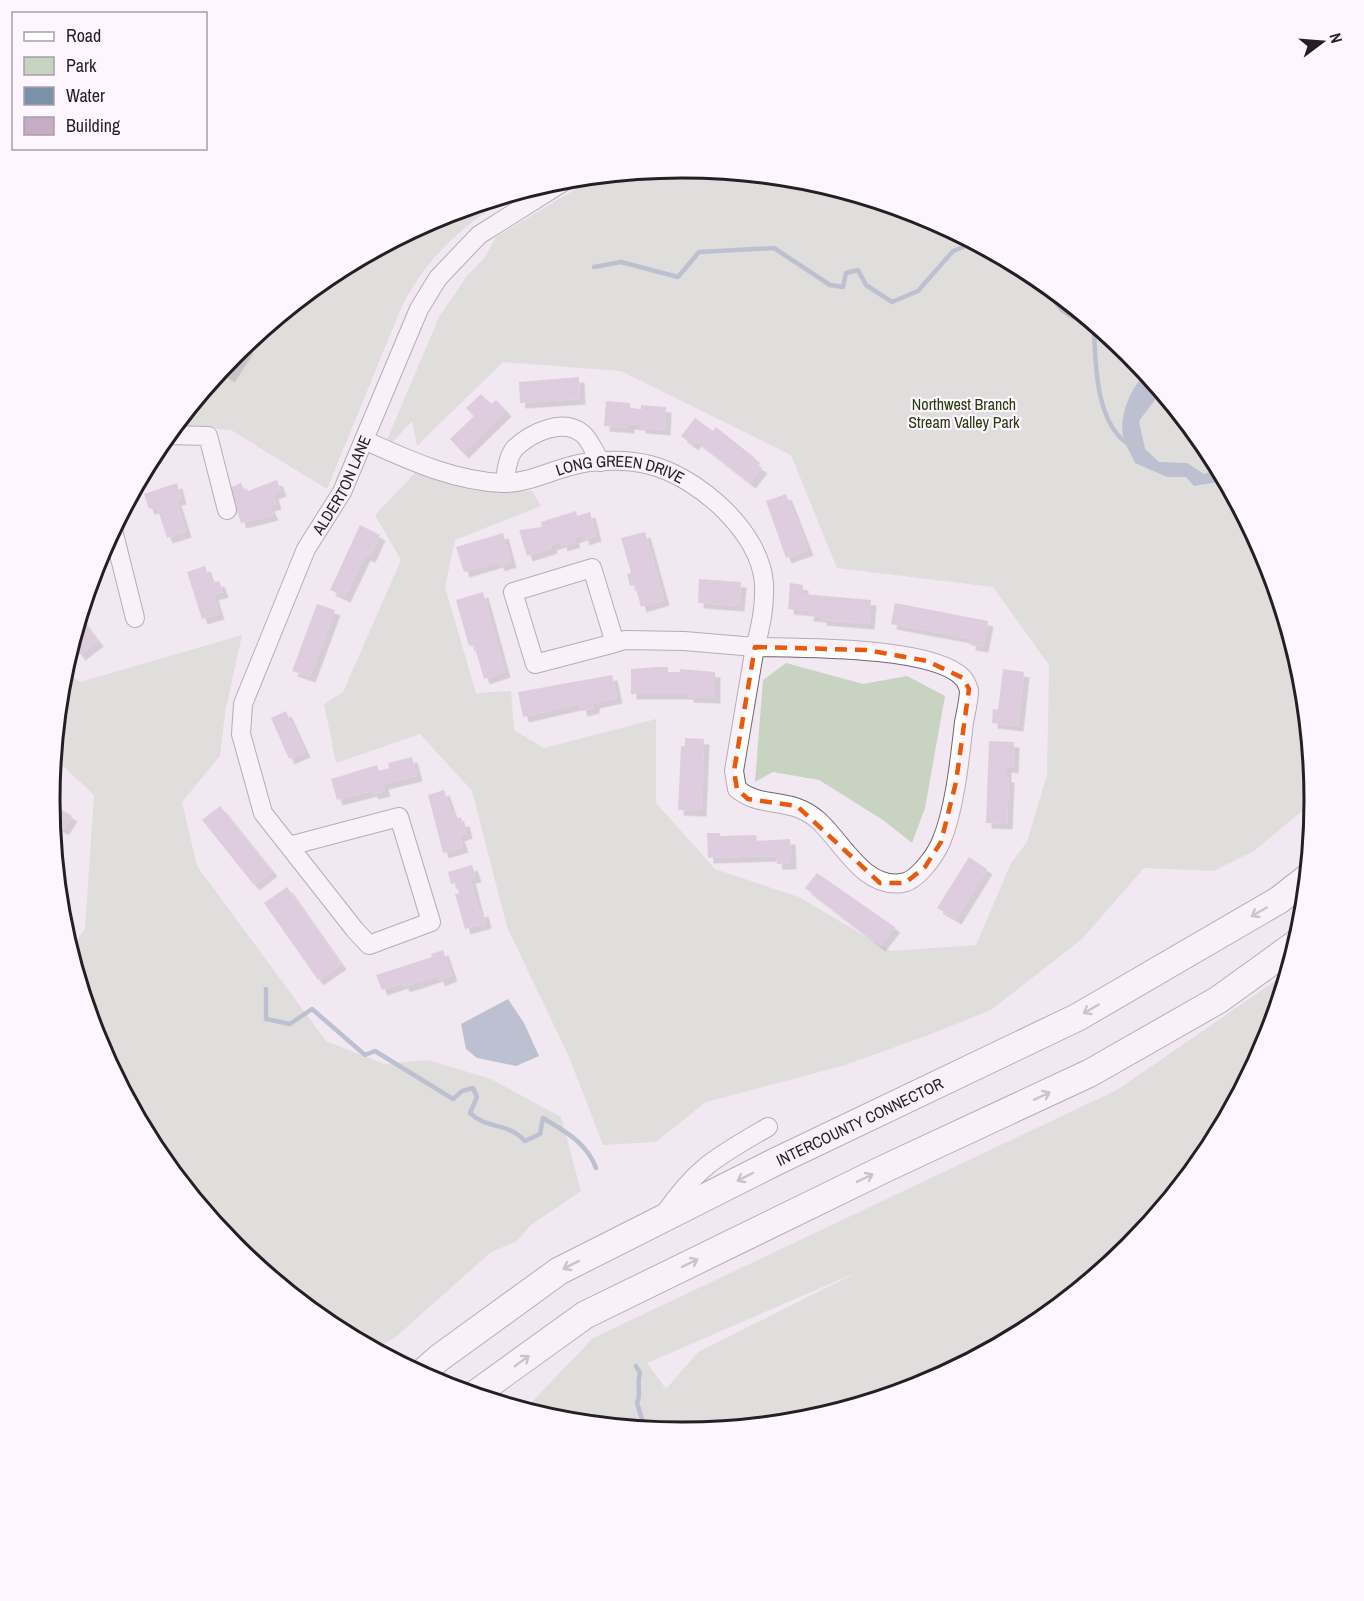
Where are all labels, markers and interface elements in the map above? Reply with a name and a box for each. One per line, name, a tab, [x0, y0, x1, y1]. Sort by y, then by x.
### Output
legend	[12, 12, 207, 150]
north arrow	[1292, 12, 1352, 72]
text: Road	[66, 23, 101, 48]
text: N	[1325, 30, 1348, 45]
text: Park	[66, 53, 97, 78]
text: Water	[66, 83, 105, 108]
text: Building	[66, 113, 121, 138]
park label: Northwest Branch Stream Valley Park	[908, 393, 1020, 433]
street label: ALDERTON LANE	[306, 432, 376, 540]
street label: LONG GREEN DRIVE	[553, 450, 688, 488]
one-way arrow	[1251, 906, 1268, 918]
one-way arrow	[1083, 1004, 1100, 1016]
street label: INTERCOUNTY CONNECTOR	[772, 1072, 947, 1171]
one-way arrow	[1032, 1089, 1050, 1101]
one-way arrow	[737, 1172, 755, 1184]
one-way arrow	[856, 1172, 874, 1184]
one-way arrow	[680, 1257, 698, 1268]
one-way arrow	[563, 1259, 580, 1271]
one-way arrow	[513, 1355, 529, 1367]

